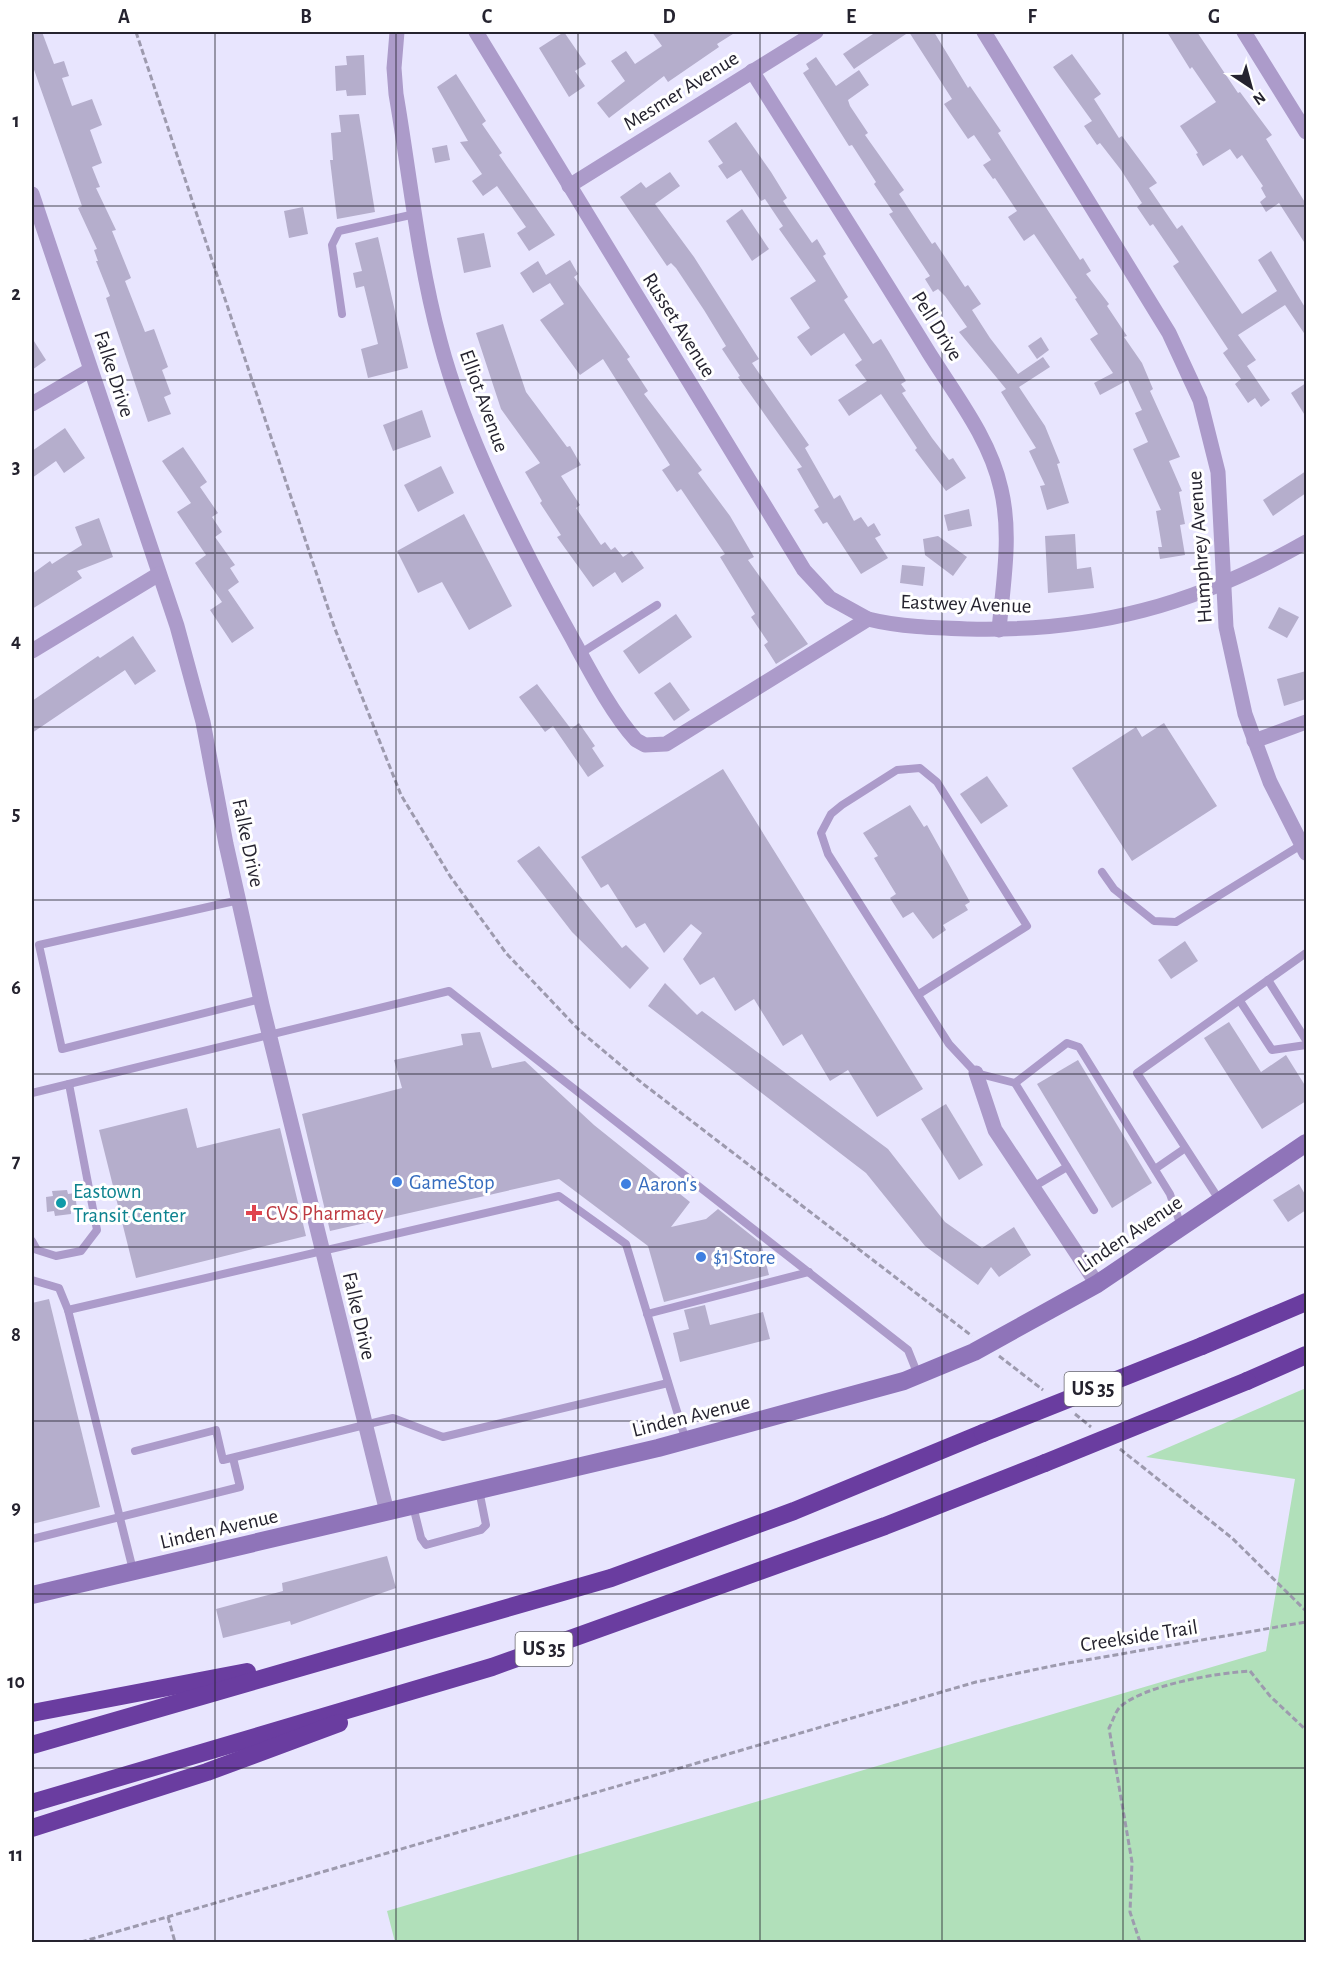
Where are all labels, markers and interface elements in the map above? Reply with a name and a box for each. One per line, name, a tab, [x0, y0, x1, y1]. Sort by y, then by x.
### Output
text: A	[118, 7, 130, 27]
text: B	[300, 7, 312, 27]
text: C	[482, 7, 493, 27]
text: D	[662, 7, 676, 27]
text: E	[846, 7, 856, 27]
text: F	[1027, 7, 1037, 27]
text: G	[1208, 7, 1220, 27]
street label: Mesmer Avenue	[620, 47, 742, 135]
north arrow	[1221, 57, 1281, 117]
text: N	[1250, 89, 1268, 108]
text: 1	[12, 111, 20, 131]
street label: Russet Avenue	[639, 269, 719, 381]
text: 2	[11, 284, 21, 304]
street label: Pell Drive	[908, 288, 966, 364]
street label: Falke Drive	[90, 328, 138, 420]
street label: Elliot Avenue	[456, 347, 512, 455]
text: 3	[12, 457, 20, 477]
street label: Humphrey Avenue	[1184, 470, 1216, 624]
street label: Eastwey Avenue	[900, 591, 1032, 617]
text: 4	[11, 631, 21, 651]
street label: Falke Drive	[228, 797, 268, 889]
text: 5	[12, 804, 20, 824]
text: 6	[11, 978, 21, 998]
text: 7	[12, 1151, 21, 1171]
place label: GameStop	[409, 1172, 495, 1193]
place label: Aaron's	[638, 1174, 697, 1195]
marker: GameStop	[390, 1175, 404, 1189]
marker: Aaron's	[619, 1177, 633, 1191]
place label: Eastown Transit Center	[73, 1181, 186, 1226]
street label: Linden Avenue	[1074, 1192, 1186, 1276]
marker: Eastown Transit Center	[54, 1196, 68, 1210]
place label: CVS Pharmacy	[266, 1203, 384, 1224]
marker: CVS Pharmacy	[247, 1206, 261, 1220]
place label: $1 Store	[713, 1247, 776, 1268]
marker: $1 Store	[694, 1250, 708, 1264]
street label: Falke Drive	[339, 1270, 379, 1362]
text: 8	[11, 1325, 21, 1345]
road number: US 35	[1064, 1372, 1122, 1406]
street label: Linden Avenue	[630, 1391, 752, 1441]
text: 9	[11, 1498, 21, 1518]
street label: Linden Avenue	[158, 1505, 280, 1553]
street label: Creekside Trail	[1079, 1616, 1199, 1656]
road number: US 35	[516, 1632, 572, 1666]
text: 10	[7, 1672, 25, 1692]
text: 11	[9, 1845, 23, 1865]

